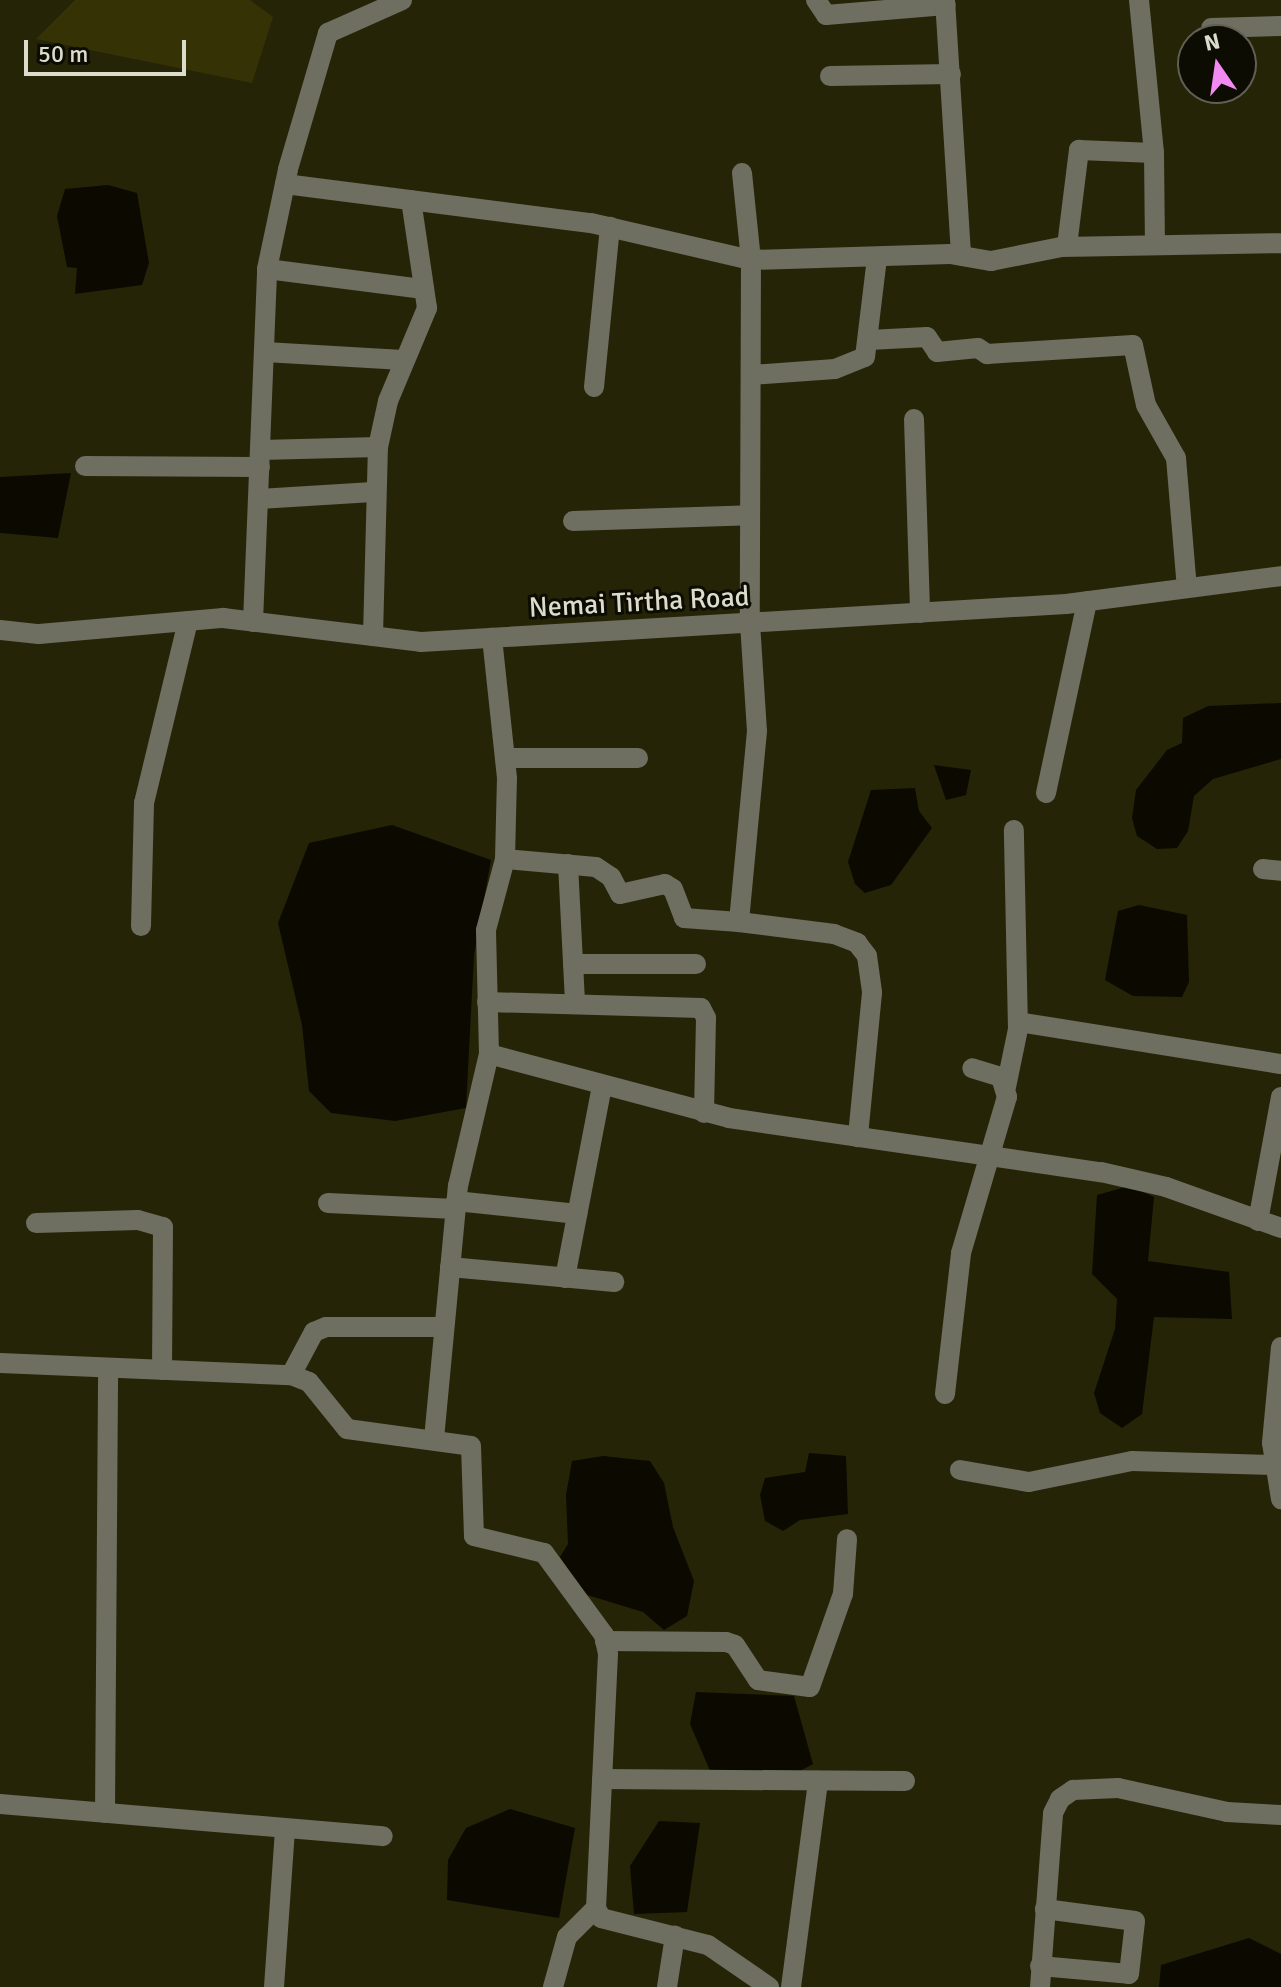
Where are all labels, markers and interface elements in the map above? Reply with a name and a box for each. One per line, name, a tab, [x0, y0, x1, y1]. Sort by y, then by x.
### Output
scale bar	[28, 24, 190, 74]
north arrow	[1177, 24, 1257, 104]
text: N	[1201, 27, 1222, 57]
text: 50 m	[38, 39, 88, 69]
street label: Nemai Tirtha Road	[528, 579, 750, 625]

